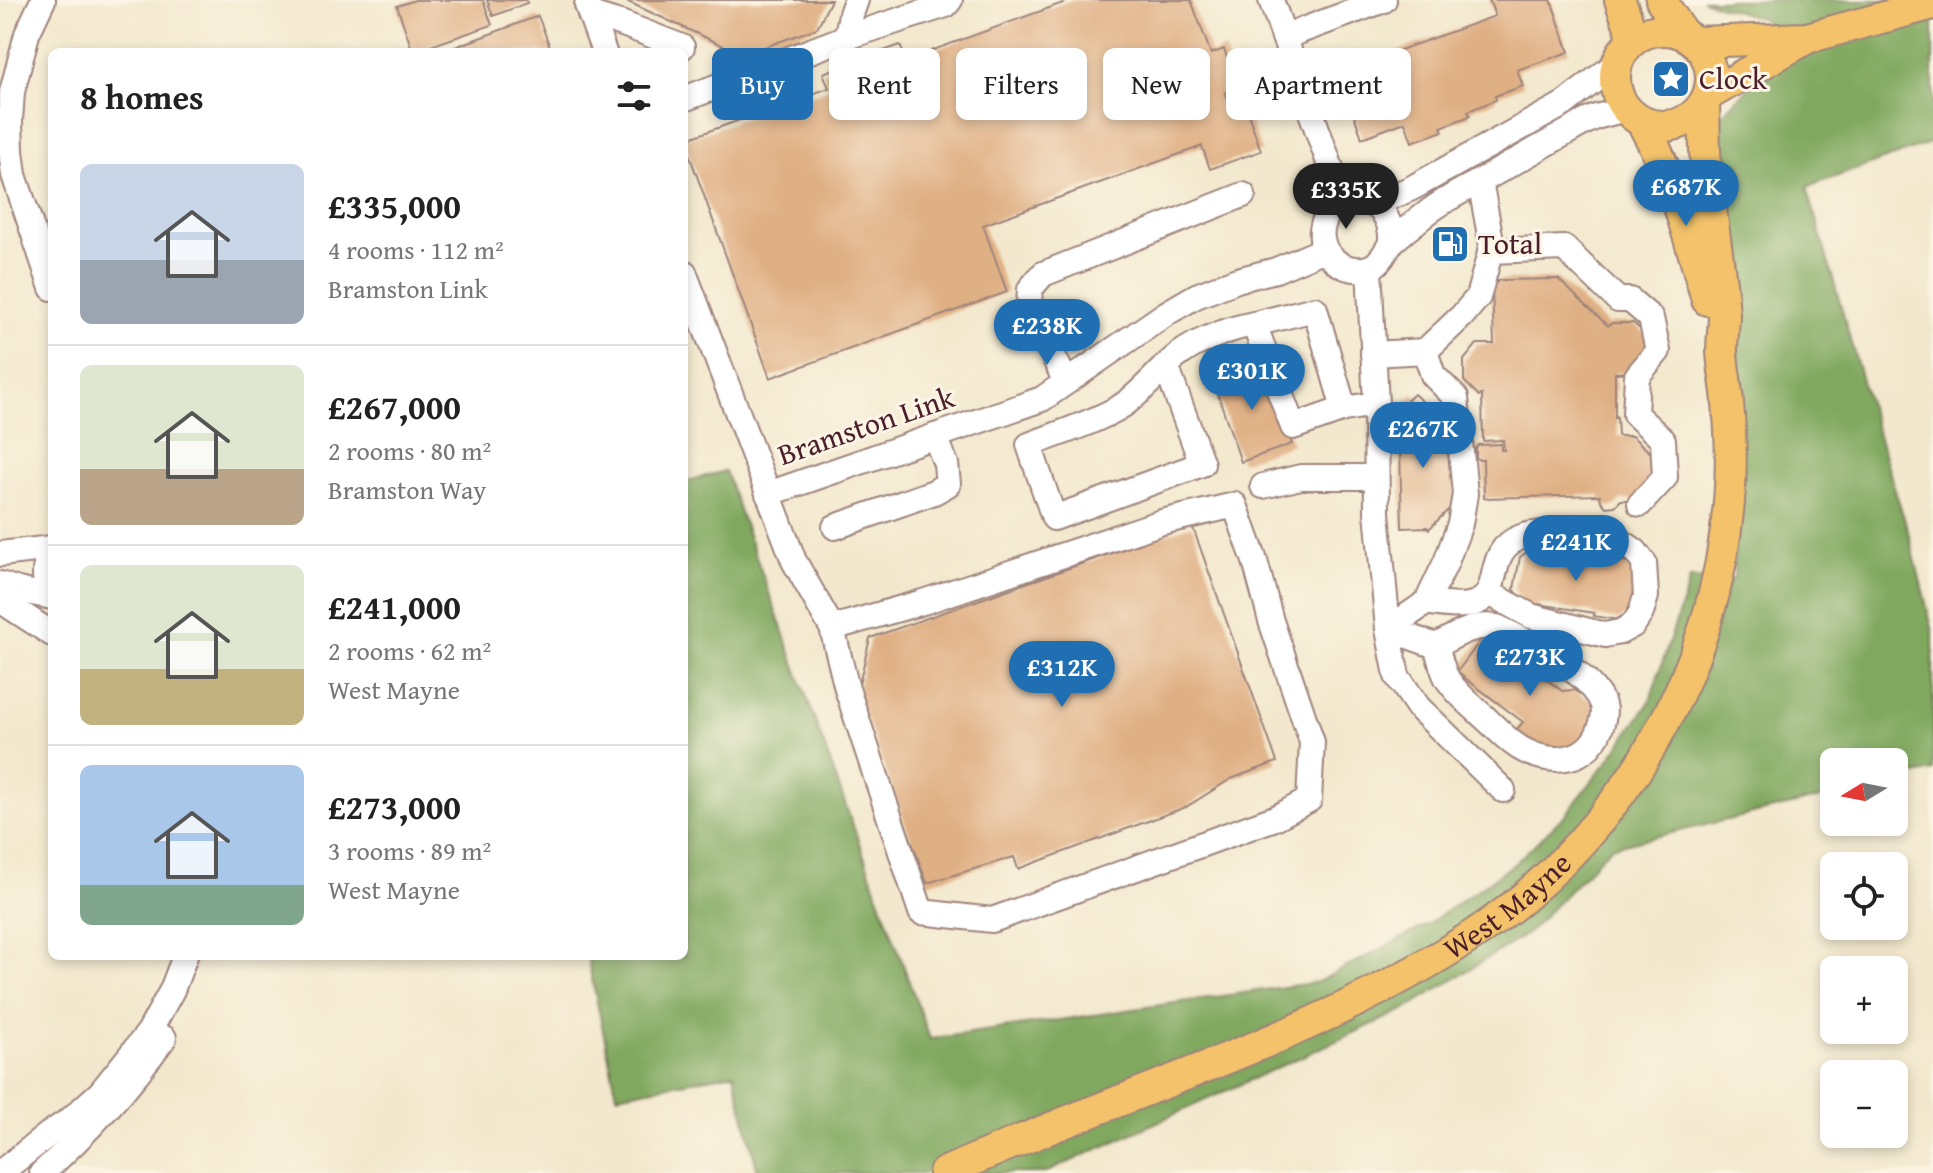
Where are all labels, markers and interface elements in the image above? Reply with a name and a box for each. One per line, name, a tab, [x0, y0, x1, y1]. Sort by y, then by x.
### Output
chip: Buy	[712, 48, 813, 120]
chip: Rent	[829, 48, 940, 120]
chip: Filters	[956, 48, 1087, 120]
chip: New	[1103, 48, 1210, 120]
chip: Apartment	[1226, 48, 1411, 120]
place label: Clock	[1699, 56, 1768, 100]
place icon: Clock	[1650, 58, 1692, 100]
text: 8 homes	[80, 72, 204, 121]
icon: filters	[612, 74, 656, 118]
pin: £687K	[1630, 160, 1742, 228]
pin: £335K	[1290, 163, 1402, 231]
text: £687K	[1651, 166, 1721, 205]
text: £335K	[1311, 169, 1381, 208]
text: £335,000	[328, 181, 461, 230]
icon: home	[144, 196, 240, 292]
place label: Total	[1478, 221, 1542, 265]
fuel station icon: Total	[1429, 223, 1471, 265]
text: 4 rooms · 112 m²	[328, 230, 504, 269]
text: Bramston Link	[328, 269, 488, 308]
pin: £238K	[991, 299, 1103, 367]
text: £238K	[1012, 305, 1082, 344]
pin: £301K	[1196, 344, 1308, 412]
text: £301K	[1217, 350, 1287, 389]
street label: Bramston Link	[771, 374, 961, 476]
text: £267,000	[328, 382, 461, 431]
icon: home	[144, 397, 240, 493]
pin: £267K	[1367, 402, 1479, 470]
text: £267K	[1388, 408, 1458, 447]
text: 2 rooms · 80 m²	[328, 431, 491, 470]
text: Bramston Way	[328, 470, 486, 509]
pin: £241K	[1520, 515, 1632, 583]
text: £241K	[1541, 521, 1611, 560]
text: £241,000	[328, 582, 461, 631]
icon: home	[144, 597, 240, 693]
pin: £273K	[1474, 630, 1586, 698]
text: 2 rooms · 62 m²	[328, 631, 491, 670]
text: £273K	[1495, 636, 1565, 675]
pin: £312K	[1006, 641, 1118, 709]
text: £312K	[1027, 647, 1097, 686]
text: West Mayne	[328, 670, 460, 709]
north arrow	[1820, 748, 1908, 836]
map controls	[1820, 748, 1908, 1148]
text: £273,000	[328, 782, 461, 831]
icon: home	[144, 797, 240, 893]
text: 3 rooms · 89 m²	[328, 831, 491, 870]
street label: West Mayne	[1435, 842, 1581, 970]
button: locate	[1820, 852, 1908, 940]
text: West Mayne	[328, 870, 460, 909]
button: +	[1820, 956, 1908, 1044]
button: −	[1820, 1060, 1908, 1148]

